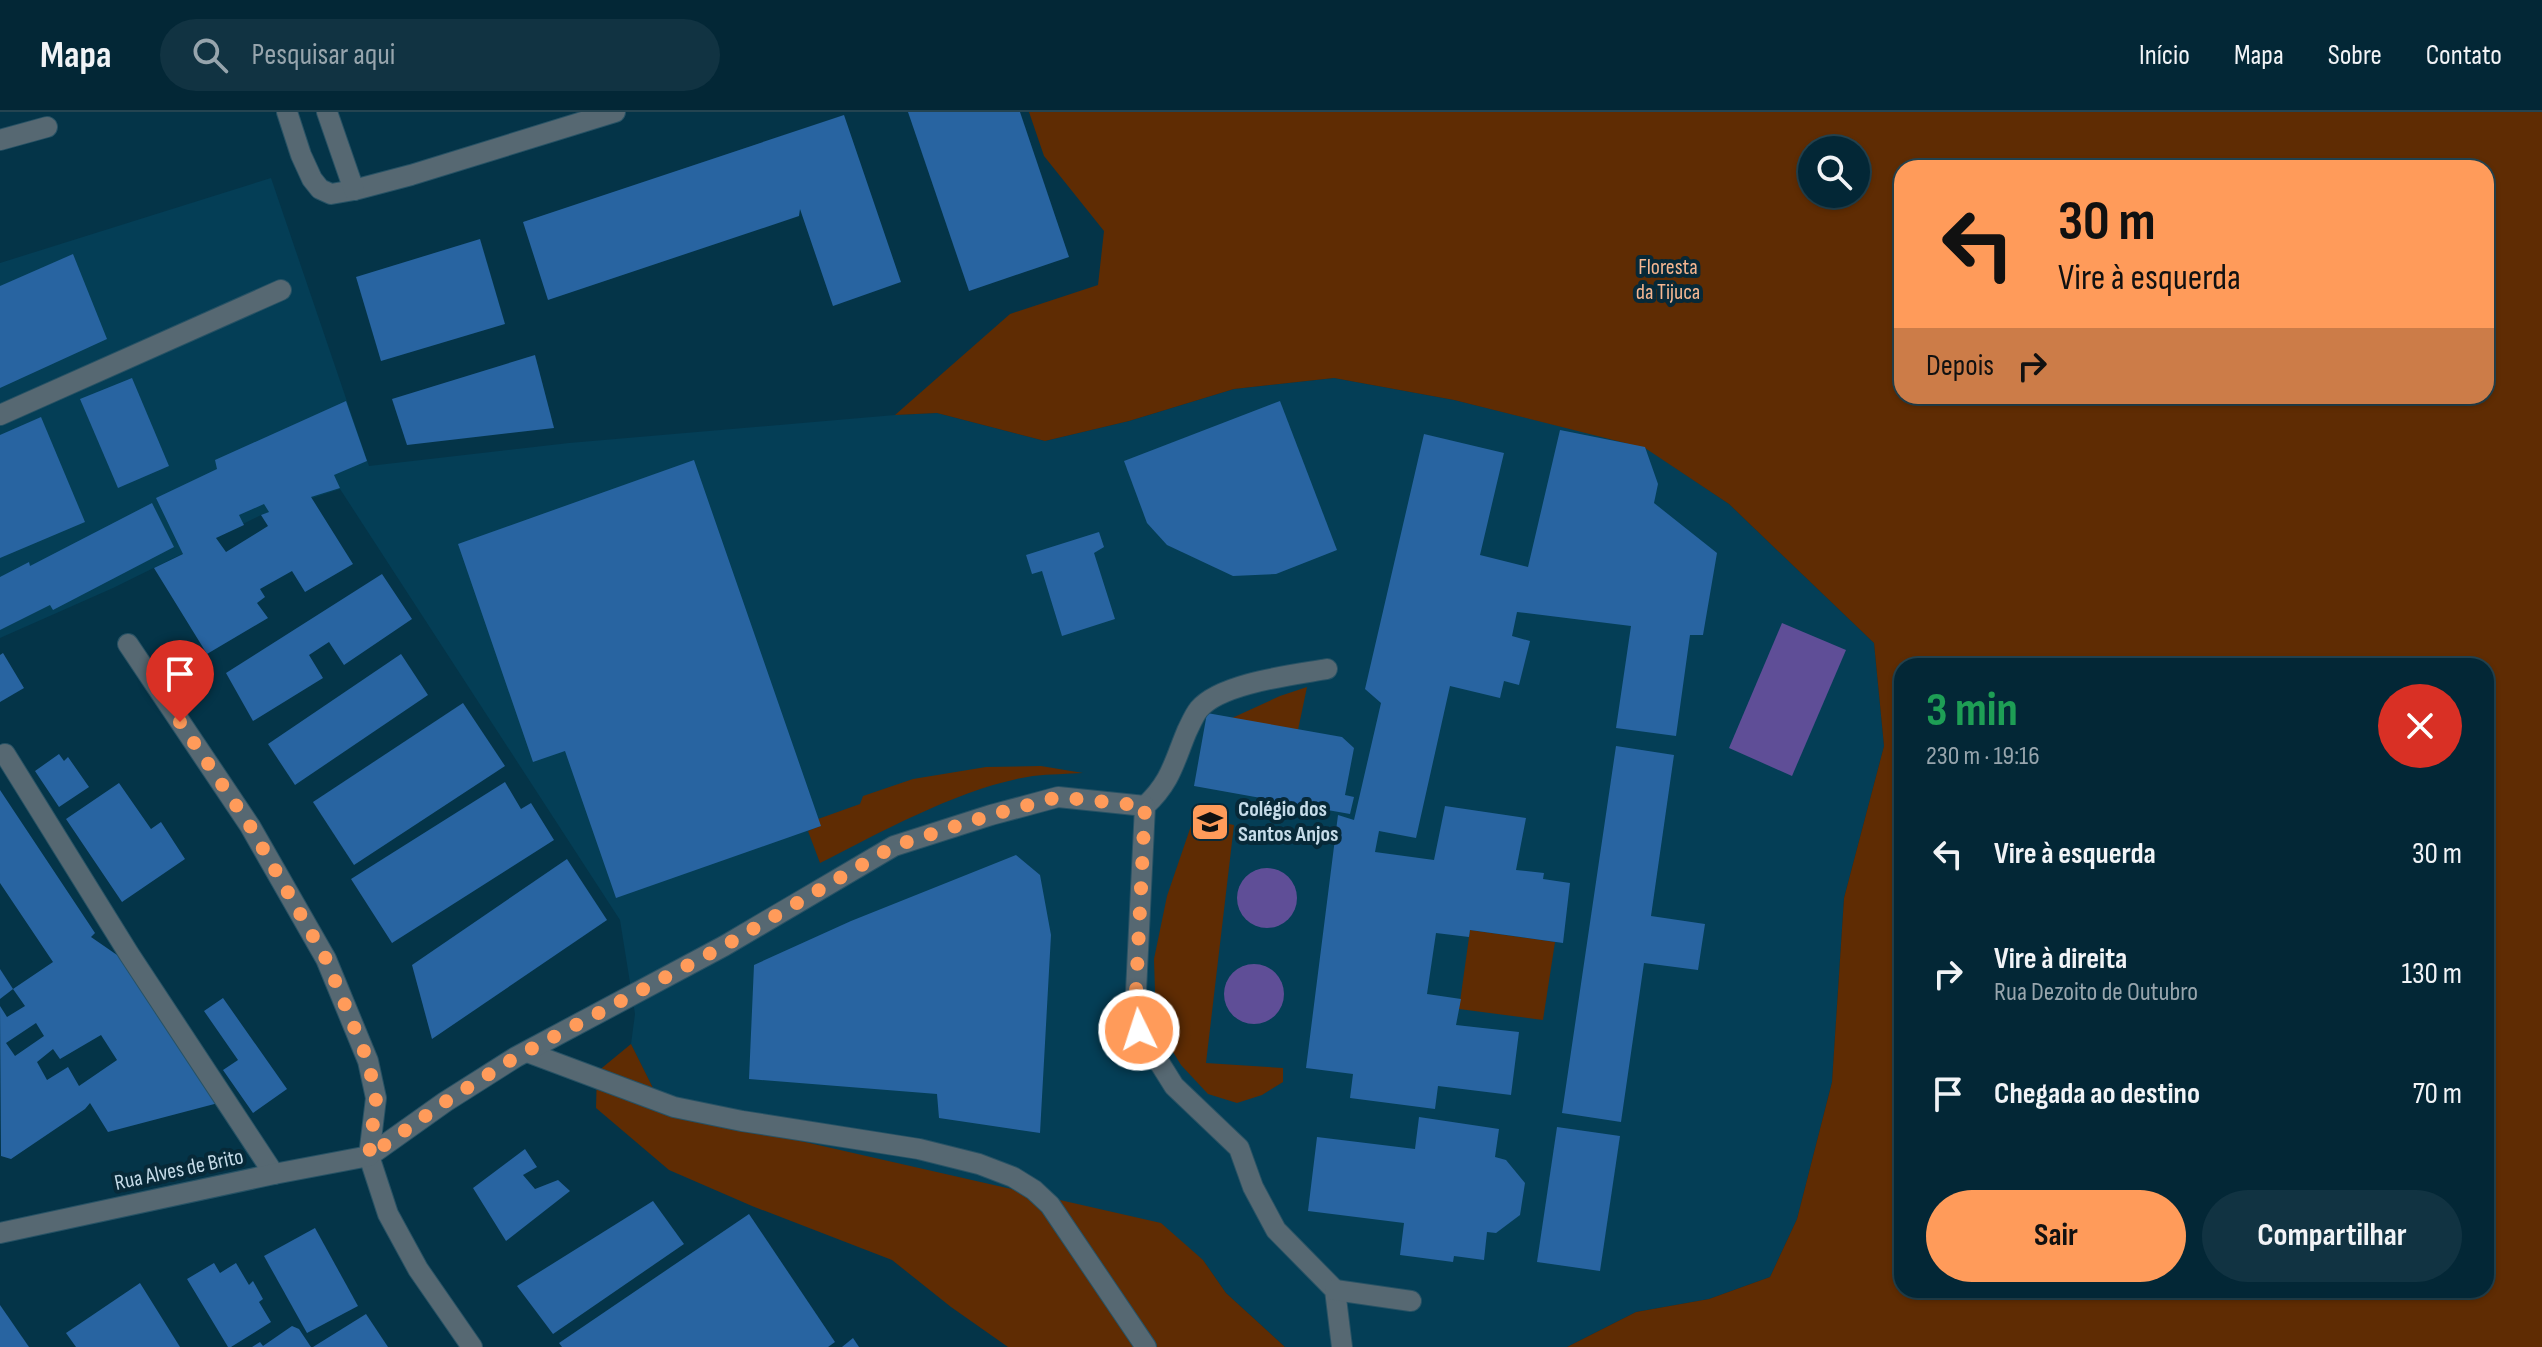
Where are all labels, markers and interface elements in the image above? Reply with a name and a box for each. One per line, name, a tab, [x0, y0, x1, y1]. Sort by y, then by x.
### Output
search box	[160, 19, 720, 91]
text: Mapa	[40, 33, 112, 78]
icon: search	[188, 33, 232, 77]
text: Pesquisar aqui	[252, 37, 395, 73]
text: Início	[2139, 39, 2190, 72]
text: Mapa	[2234, 39, 2284, 72]
text: Sobre	[2328, 39, 2382, 72]
text: Contato	[2426, 39, 2502, 72]
map controls	[1798, 136, 1870, 208]
button: search	[1798, 136, 1870, 208]
text: 30 m	[2058, 189, 2156, 256]
icon: left	[1926, 192, 2030, 296]
park label: Floresta da Tijuca	[1636, 254, 1700, 306]
text: Vire à esquerda	[2058, 257, 2241, 300]
icon: right	[2010, 344, 2054, 388]
text: Depois	[1926, 348, 1994, 384]
pin	[146, 640, 214, 722]
icon: arrive	[158, 652, 202, 696]
text: 3 min	[1926, 682, 2018, 739]
button: close	[2378, 684, 2462, 768]
text: 230 m · 19:16	[1926, 741, 2040, 772]
place label: Colégio dos Santos Anjos	[1238, 796, 1338, 848]
school or university icon: Colégio dos Santos Anjos	[1189, 801, 1231, 843]
icon: left	[1926, 832, 1970, 876]
text: Vire à esquerda	[1994, 836, 2156, 872]
text: 30 m	[2412, 836, 2462, 872]
text: Vire à direita	[1994, 941, 2127, 977]
icon: right	[1926, 952, 1970, 996]
text: 130 m	[2402, 956, 2462, 992]
text: Rua Dezoito de Outubro	[1994, 977, 2198, 1008]
position arrow	[1097, 988, 1181, 1072]
icon: arrive	[1926, 1072, 1970, 1116]
text: Chegada ao destino	[1994, 1076, 2200, 1112]
text: 70 m	[2413, 1076, 2462, 1112]
street label: Rua Alves de Brito	[112, 1143, 246, 1197]
button: Sair	[1926, 1190, 2186, 1282]
button: Compartilhar	[2202, 1190, 2462, 1282]

